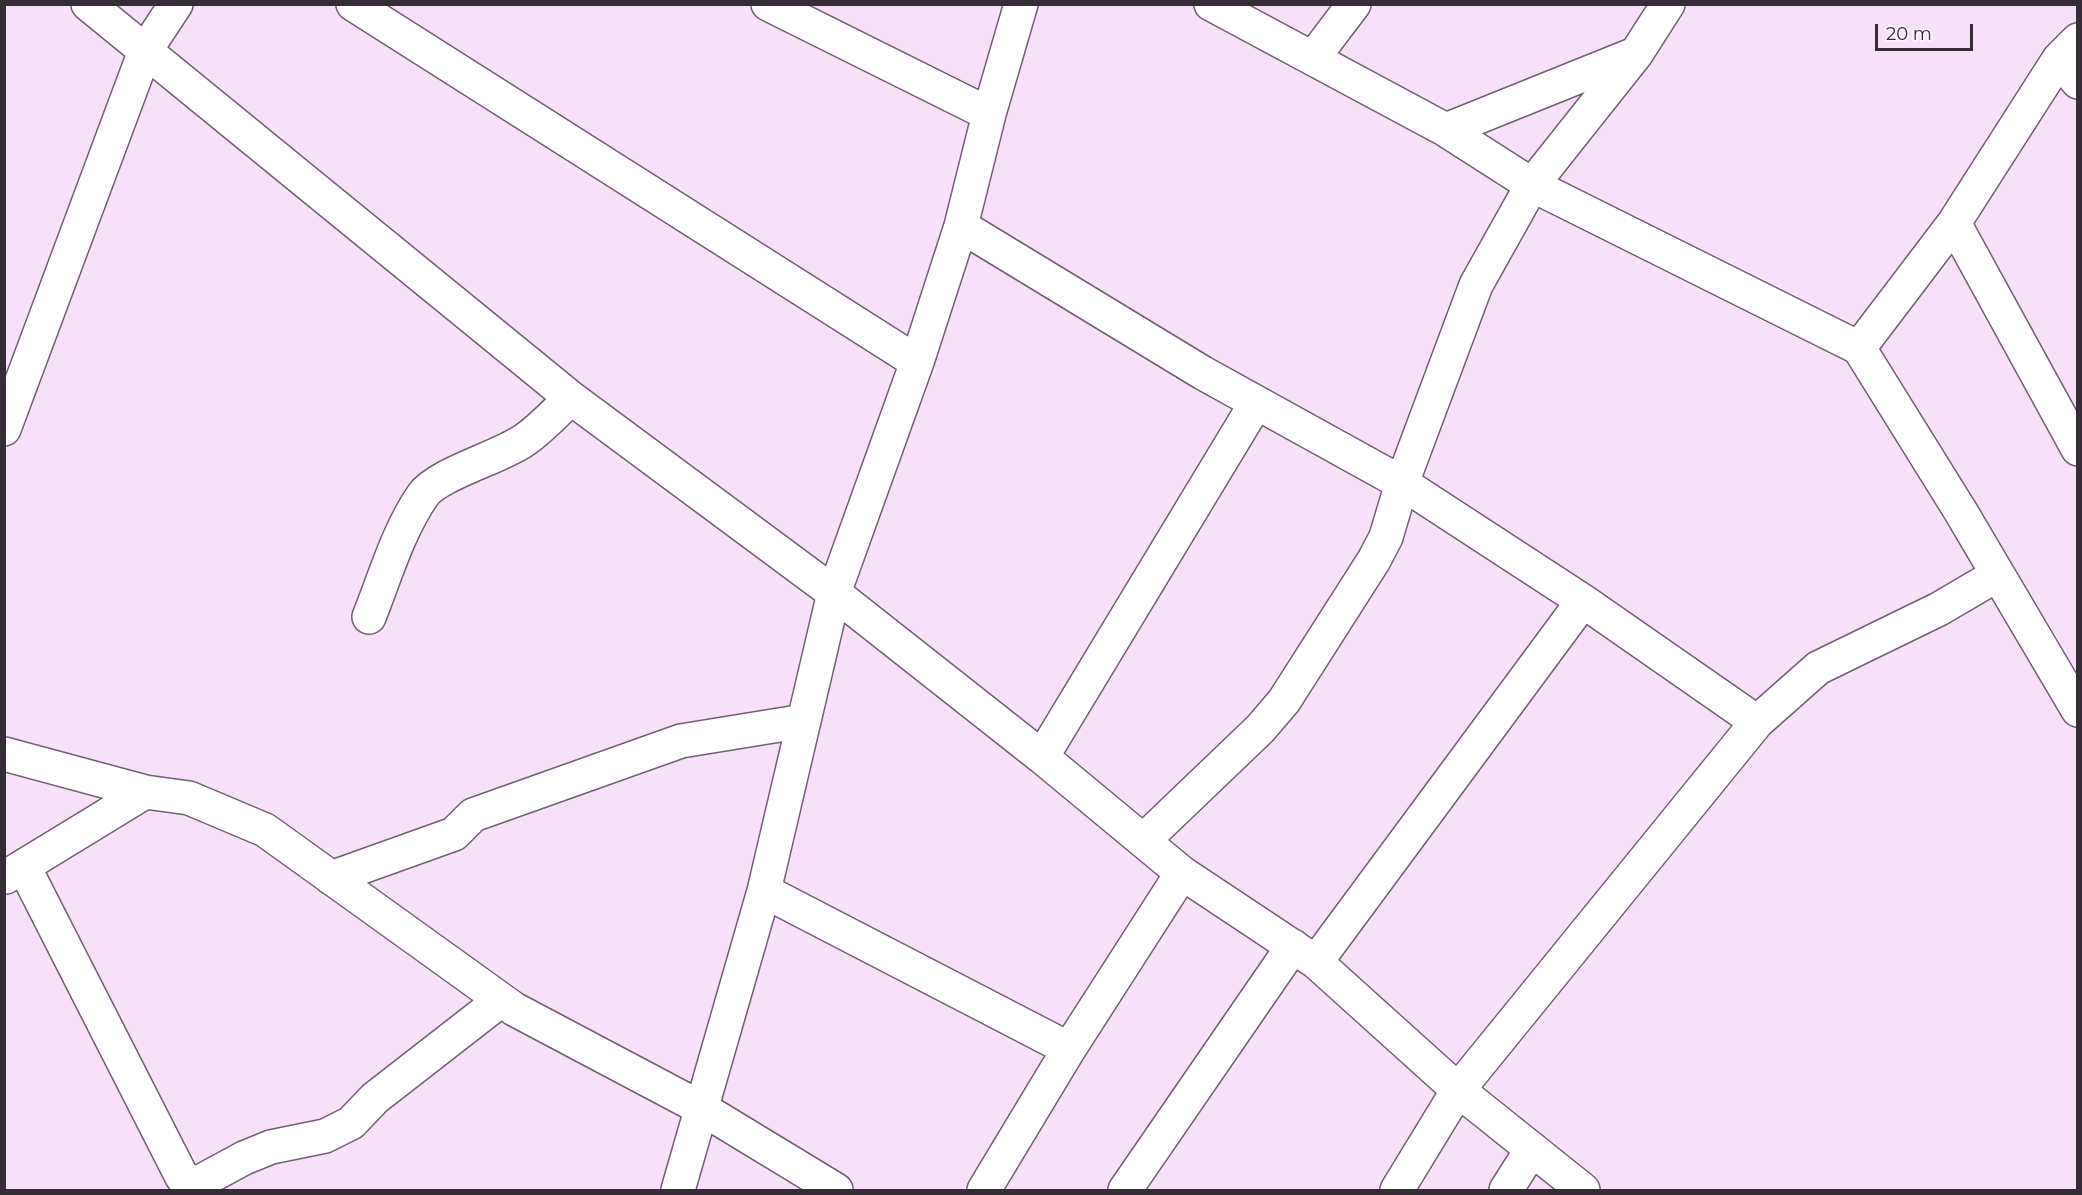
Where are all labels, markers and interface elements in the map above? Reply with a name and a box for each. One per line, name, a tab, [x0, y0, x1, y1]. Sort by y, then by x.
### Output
scale bar	[1878, 12, 1976, 50]
text: 20 m	[1886, 23, 1932, 45]

